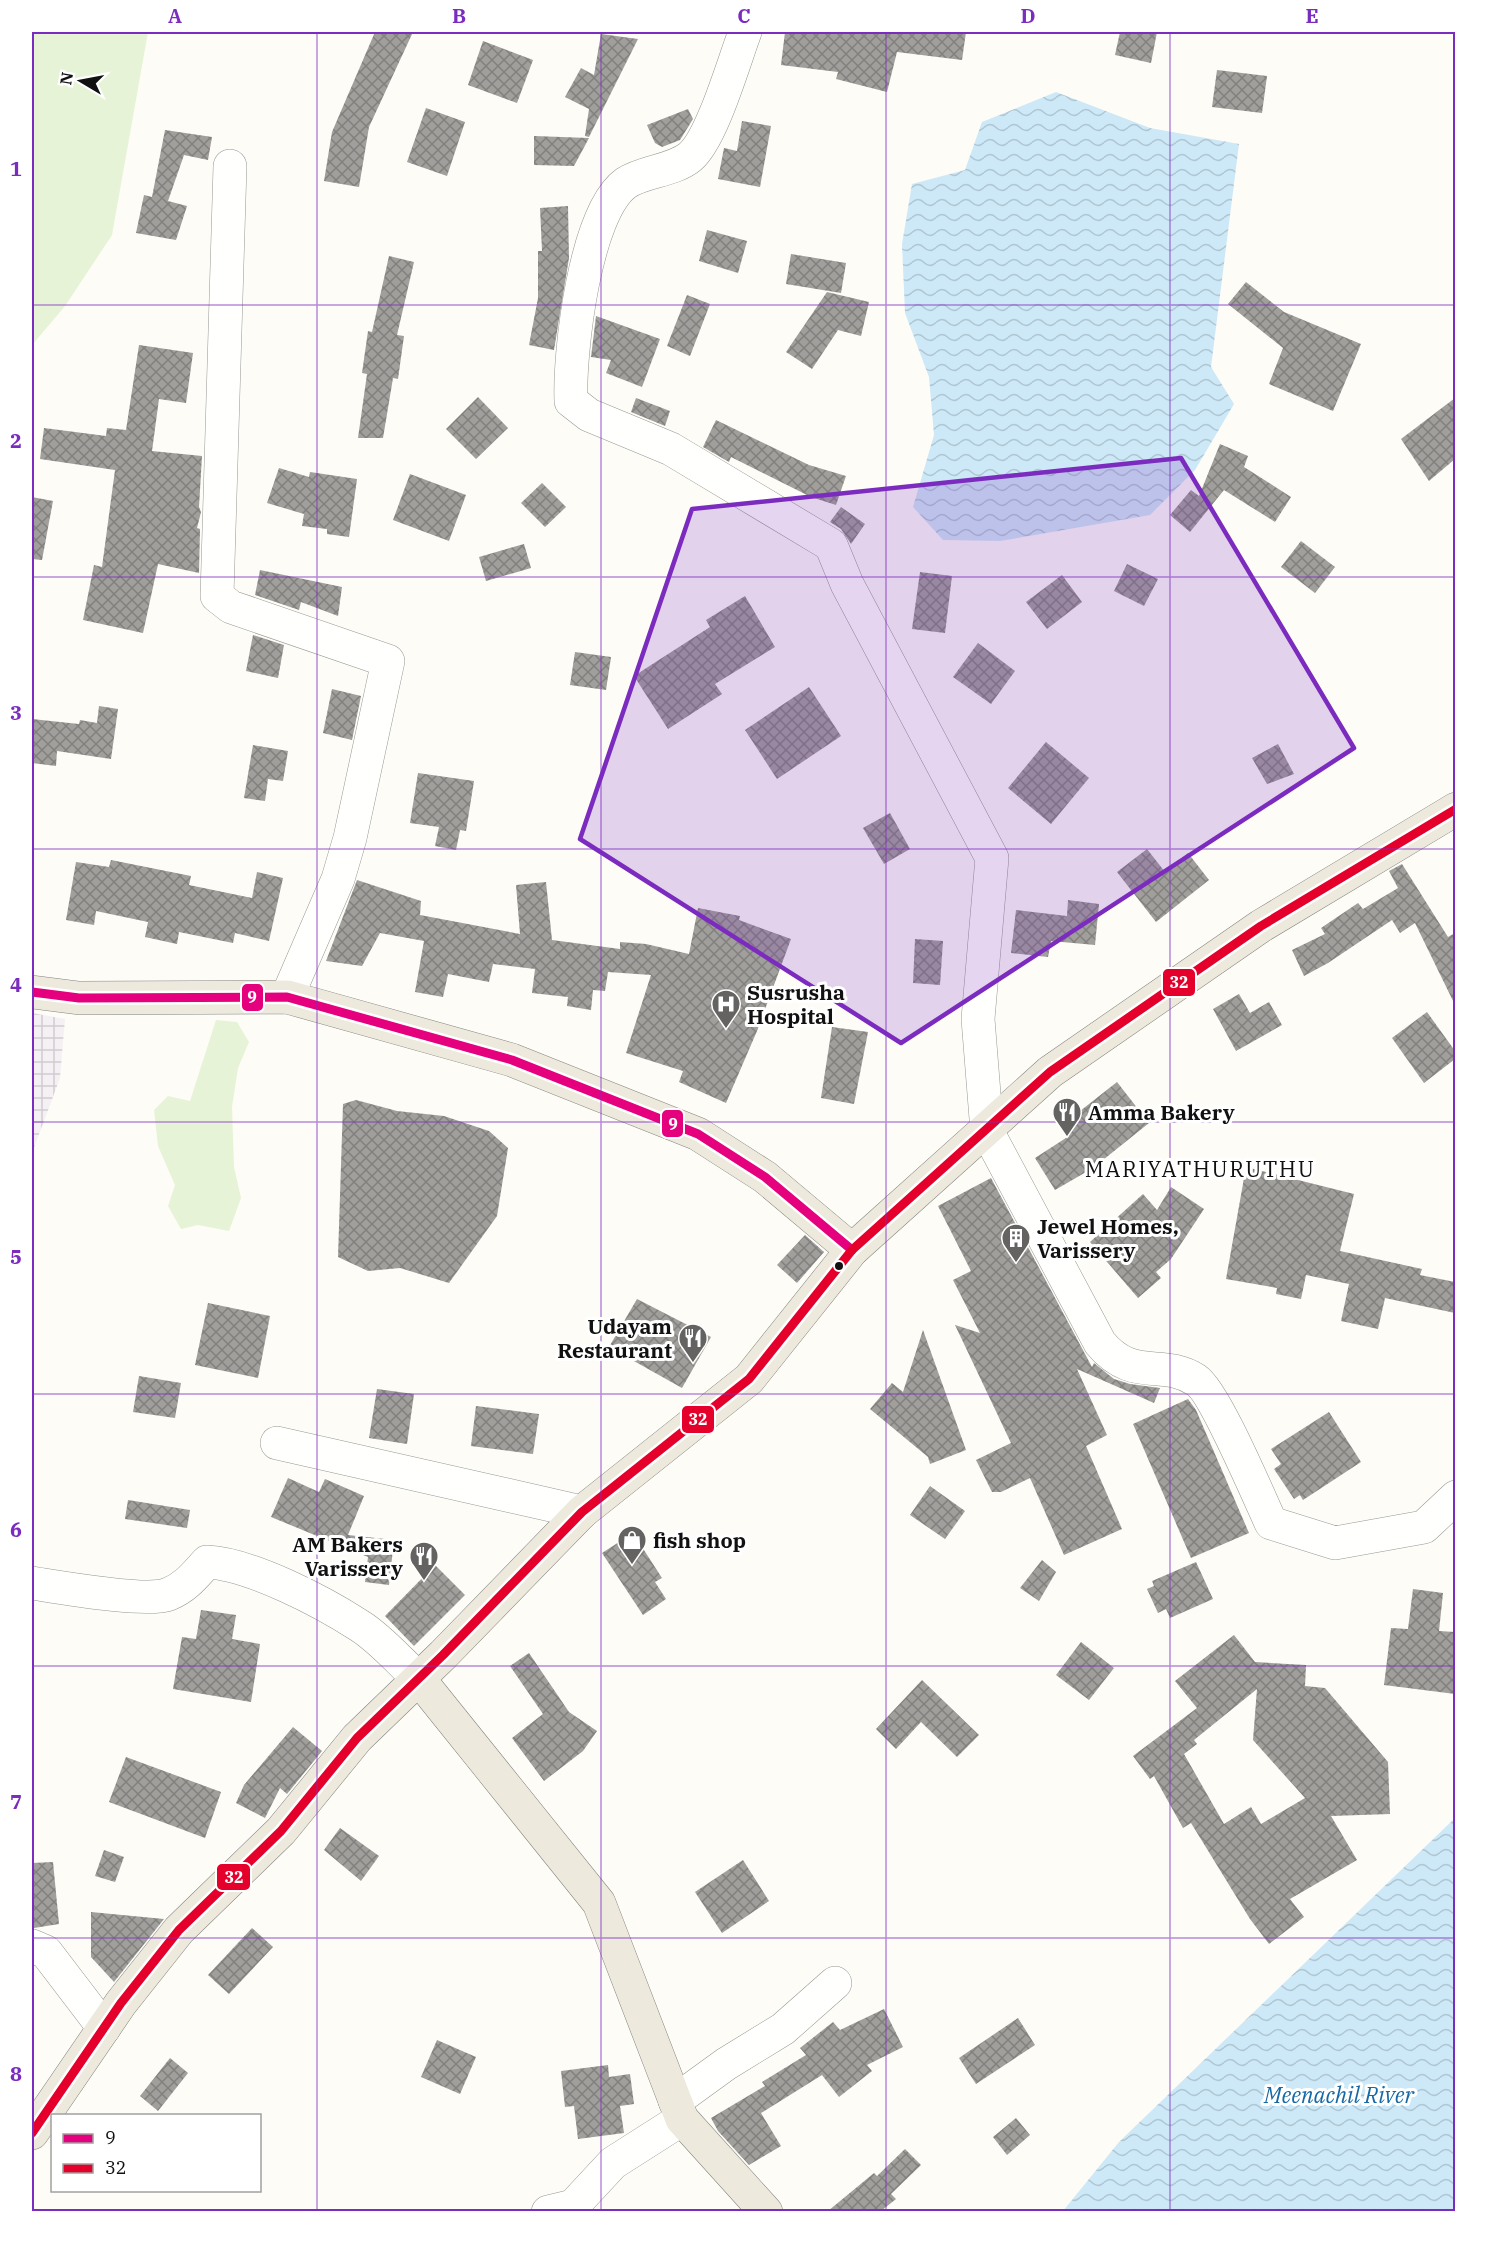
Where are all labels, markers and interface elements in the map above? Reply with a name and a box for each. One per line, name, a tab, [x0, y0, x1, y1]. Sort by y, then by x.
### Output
text: A	[168, 2, 182, 29]
text: B	[452, 2, 466, 29]
text: C	[737, 2, 751, 29]
text: D	[1020, 2, 1036, 29]
text: E	[1305, 2, 1319, 29]
north arrow	[51, 51, 111, 111]
text: N	[55, 70, 77, 86]
text: 1	[10, 155, 22, 182]
text: 2	[10, 427, 22, 454]
text: 3	[10, 699, 22, 726]
line badge: 32	[1162, 968, 1196, 997]
text: 4	[10, 971, 22, 998]
text: 32	[1169, 972, 1189, 992]
place label: Susrusha Hospital	[747, 978, 845, 1030]
line badge: 9	[241, 983, 264, 1012]
text: 9	[247, 987, 257, 1007]
hospital icon: Susrusha Hospital	[710, 988, 742, 1030]
restaurant icon: Amma Bakery	[1051, 1096, 1083, 1138]
place label: Amma Bakery	[1088, 1098, 1235, 1126]
line badge: 9	[661, 1109, 684, 1138]
text: 9	[668, 1114, 678, 1134]
district label: MARIYATHURUTHU	[1085, 1154, 1315, 1183]
place label: Jewel Homes, Varissery	[1037, 1212, 1179, 1264]
building icon: Jewel Homes, Varissery	[1000, 1222, 1032, 1264]
text: 5	[10, 1243, 22, 1270]
unlabelled marker	[833, 1260, 845, 1272]
place label: Udayam Restaurant	[557, 1312, 672, 1364]
restaurant icon: Udayam Restaurant	[677, 1322, 709, 1364]
line badge: 32	[681, 1405, 715, 1434]
text: 32	[688, 1409, 708, 1429]
text: 6	[10, 1516, 22, 1543]
shop icon: fish shop	[616, 1524, 648, 1566]
place label: fish shop	[653, 1526, 746, 1554]
place label: AM Bakers Varissery	[292, 1530, 403, 1582]
restaurant icon: AM Bakers Varissery	[408, 1540, 440, 1582]
text: 7	[10, 1788, 22, 1815]
line badge: 32	[216, 1863, 251, 1891]
text: 32	[224, 1867, 244, 1887]
text: 8	[10, 2060, 22, 2087]
water label: Meenachil River	[1263, 2080, 1415, 2109]
legend	[51, 2114, 261, 2192]
text: 9	[105, 2126, 116, 2149]
text: 32	[105, 2156, 127, 2179]

